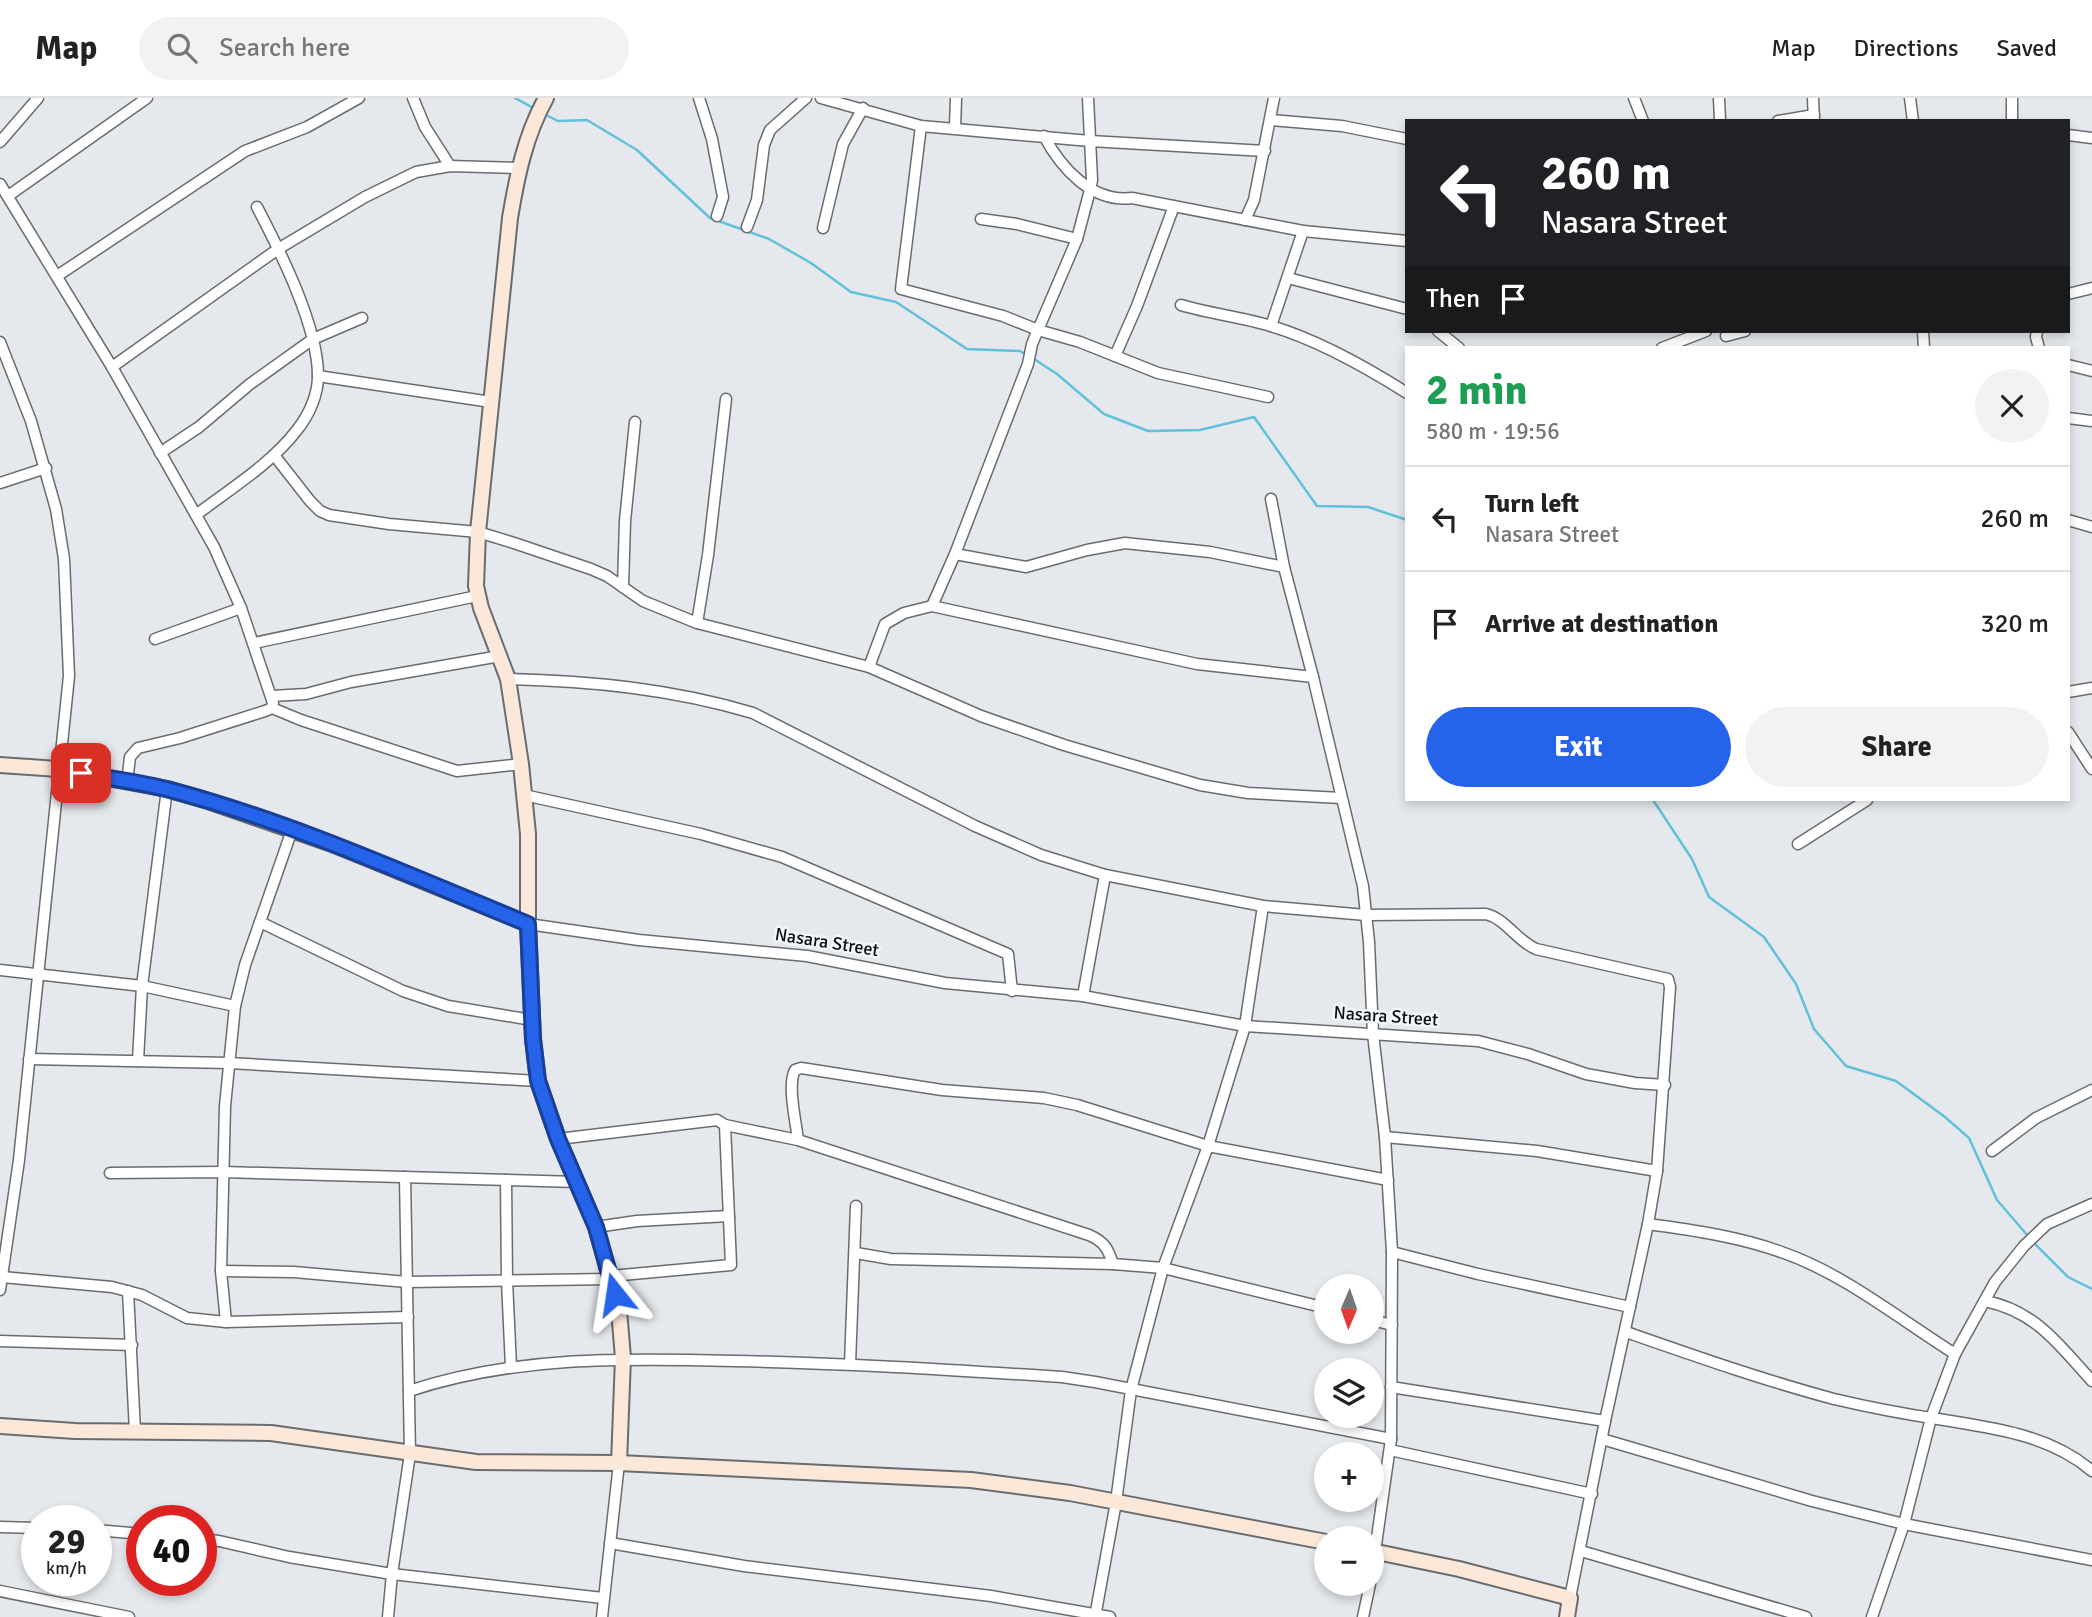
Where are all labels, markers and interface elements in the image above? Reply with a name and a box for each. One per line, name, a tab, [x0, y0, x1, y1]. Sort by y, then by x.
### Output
search box	[139, 17, 629, 80]
text: Map	[35, 28, 97, 69]
icon: search	[163, 29, 201, 67]
text: Search here	[219, 32, 350, 64]
text: Map	[1771, 33, 1816, 63]
text: Directions	[1854, 33, 1959, 63]
text: Saved	[1997, 33, 2057, 63]
text: 260 m	[1541, 143, 1671, 203]
icon: left	[1426, 147, 1517, 238]
text: Nasara Street	[1541, 203, 1727, 242]
icon: arrive	[1494, 280, 1532, 318]
text: Then	[1426, 283, 1480, 315]
text: 2 min	[1426, 365, 1527, 416]
button: close	[1975, 369, 2049, 443]
text: 580 m · 19:56	[1426, 417, 1560, 446]
text: Turn left	[1485, 488, 1579, 520]
icon: left	[1426, 500, 1464, 538]
text: 260 m	[1980, 503, 2049, 535]
text: Nasara Street	[1485, 520, 1619, 549]
icon: arrive	[1426, 605, 1464, 643]
text: Arrive at destination	[1485, 608, 1718, 640]
text: 320 m	[1980, 608, 2049, 640]
button: Exit	[1426, 707, 1731, 787]
button: Share	[1745, 707, 2049, 787]
pin	[51, 743, 111, 803]
icon: arrive	[62, 754, 100, 792]
street label: Nasara Street	[774, 923, 880, 961]
street label: Nasara Street	[1333, 1001, 1439, 1031]
position arrow	[578, 1257, 652, 1331]
north arrow	[1314, 1274, 1384, 1344]
map controls	[1314, 1274, 1384, 1596]
button: layers	[1314, 1358, 1384, 1428]
button: +	[1314, 1442, 1384, 1512]
speed limit sign: 40	[126, 1505, 217, 1596]
text: 29	[48, 1520, 85, 1563]
button: −	[1314, 1526, 1384, 1596]
text: km/h	[46, 1557, 87, 1579]

